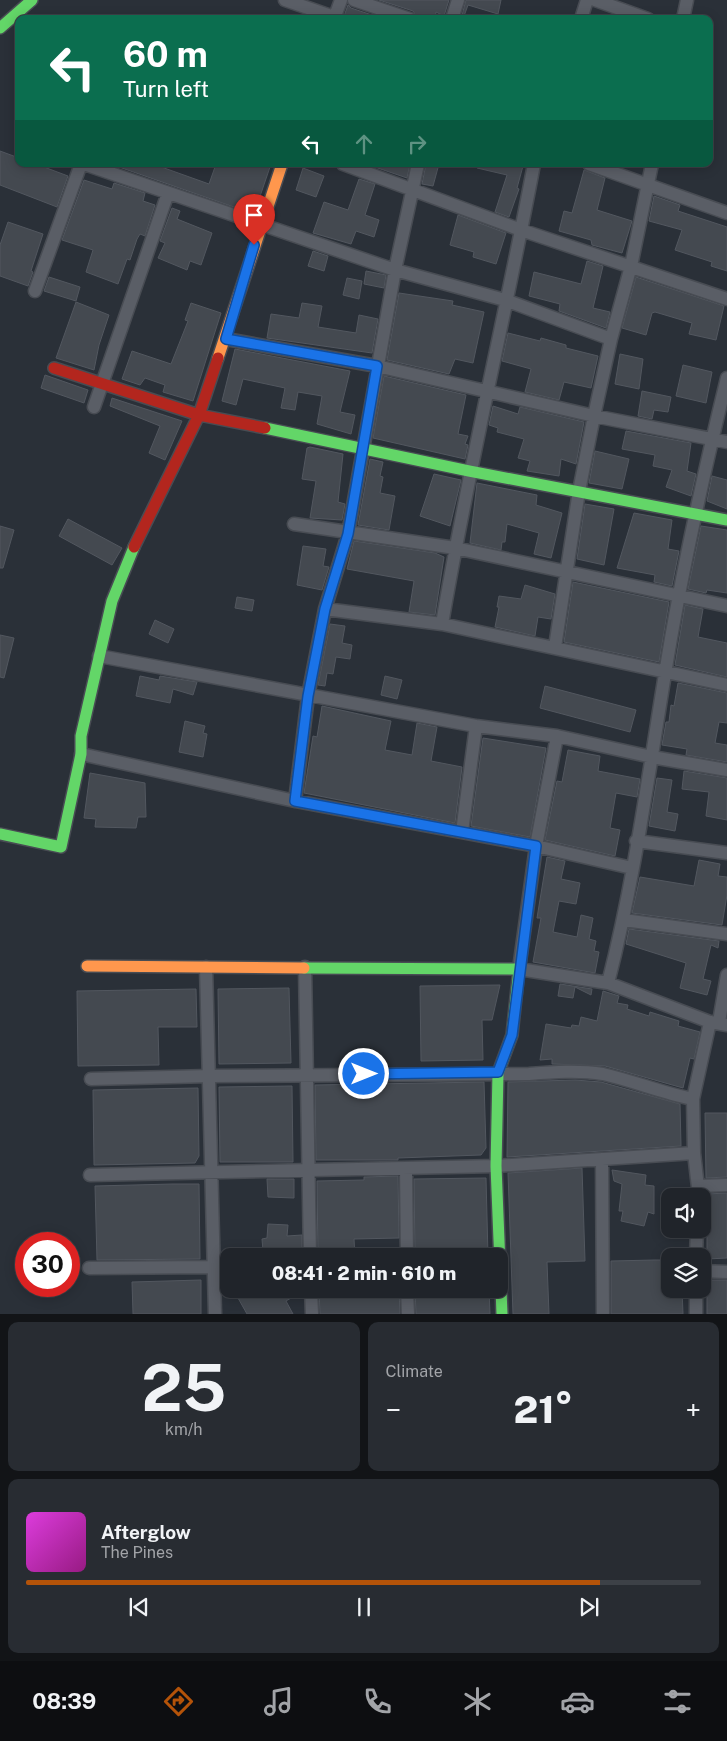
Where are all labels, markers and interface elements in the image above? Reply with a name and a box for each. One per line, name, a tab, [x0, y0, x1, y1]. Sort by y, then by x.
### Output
text: 60 m	[123, 34, 208, 75]
icon: left	[40, 35, 105, 100]
text: Turn left	[123, 76, 209, 102]
icon: left	[297, 130, 325, 158]
icon: ahead	[350, 130, 378, 158]
icon: right	[403, 130, 431, 158]
pin	[233, 194, 275, 245]
icon: arrive	[240, 201, 268, 229]
position arrow	[337, 1047, 389, 1099]
map controls	[661, 1188, 711, 1298]
button: sound	[661, 1188, 711, 1238]
speed limit sign: 30	[15, 1232, 80, 1297]
button: layers	[661, 1248, 711, 1298]
text: 08:41 · 2 min · 610 m	[272, 1262, 456, 1284]
text: 25	[141, 1349, 226, 1426]
text: Climate	[386, 1362, 443, 1381]
text: 21°	[513, 1387, 573, 1432]
text: −	[386, 1393, 401, 1426]
text: +	[685, 1393, 701, 1426]
text: km/h	[165, 1420, 203, 1439]
text: Afterglow	[101, 1521, 191, 1543]
text: The Pines	[101, 1543, 173, 1562]
icon: previous	[125, 1593, 153, 1621]
icon: pause	[350, 1593, 378, 1621]
icon: next	[575, 1593, 603, 1621]
icon: directions	[161, 1684, 196, 1719]
icon: music	[261, 1684, 296, 1719]
icon: phone	[360, 1684, 395, 1719]
icon: climate	[460, 1684, 495, 1719]
icon: car	[560, 1684, 595, 1719]
icon: filters	[660, 1684, 695, 1719]
text: 08:39	[32, 1688, 96, 1714]

